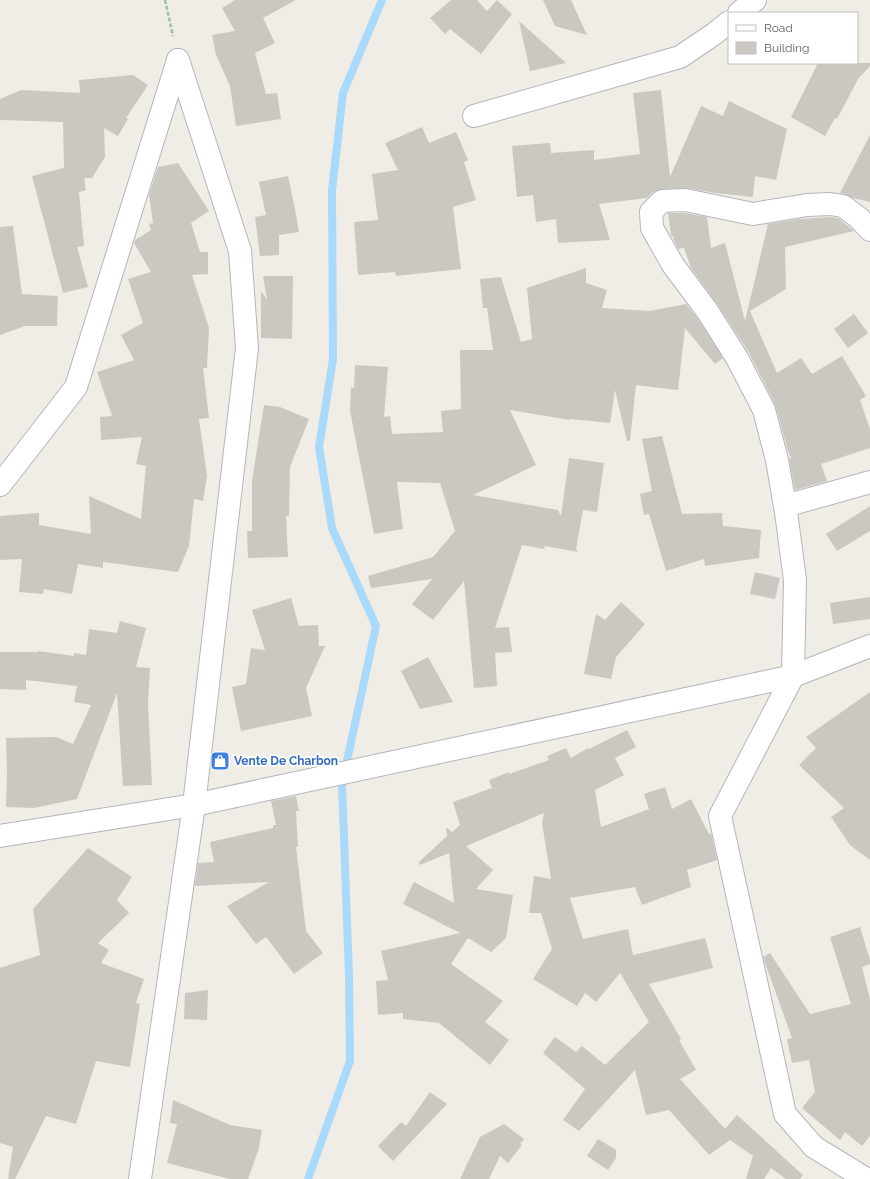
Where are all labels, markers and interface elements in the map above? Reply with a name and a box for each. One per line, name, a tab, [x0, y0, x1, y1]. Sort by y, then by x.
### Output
legend	[728, 12, 858, 64]
text: Road	[764, 21, 793, 35]
text: Building	[764, 41, 810, 55]
shop icon: Vente De Charbon	[209, 750, 231, 772]
place label: Vente De Charbon	[234, 754, 338, 768]

